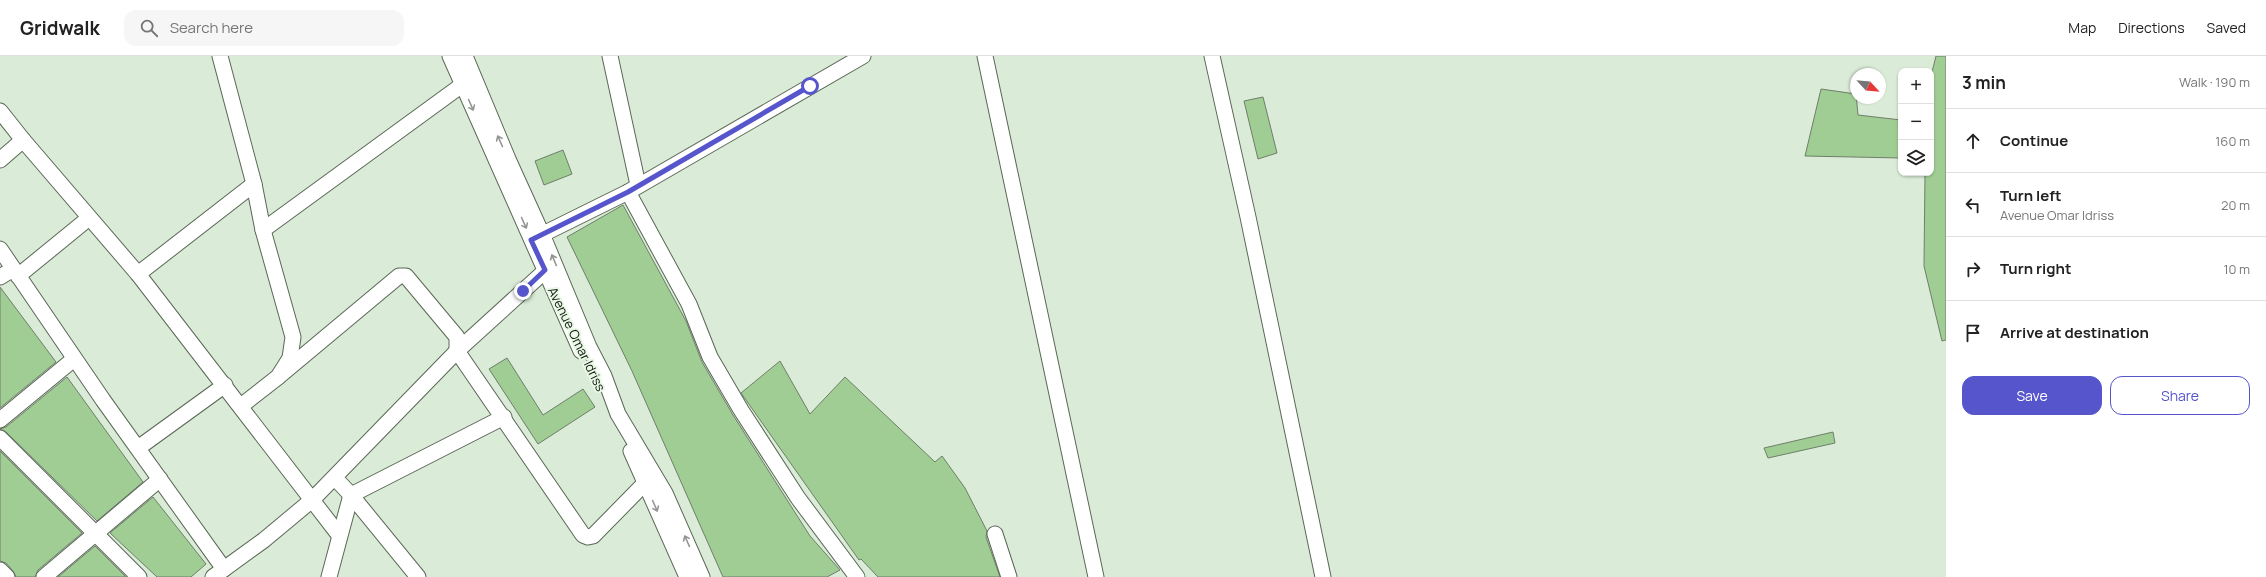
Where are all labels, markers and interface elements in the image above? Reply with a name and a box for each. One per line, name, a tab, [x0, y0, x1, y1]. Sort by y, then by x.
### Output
search box	[124, 10, 404, 46]
text: Gridwalk	[20, 15, 100, 41]
icon: search	[138, 17, 160, 39]
text: Search here	[170, 17, 253, 38]
text: Map	[2068, 18, 2096, 37]
text: Directions	[2118, 18, 2185, 37]
text: Saved	[2207, 18, 2246, 37]
north arrow	[1850, 68, 1886, 104]
map controls	[1898, 68, 1934, 176]
button: +	[1898, 68, 1934, 104]
text: 3 min	[1962, 71, 2006, 94]
text: Walk · 190 m	[2179, 73, 2250, 91]
route start	[801, 77, 819, 95]
one-way arrow	[468, 98, 475, 110]
button: −	[1898, 104, 1934, 140]
icon: ahead	[1962, 130, 1984, 152]
text: Continue	[2000, 130, 2068, 151]
text: 160 m	[2215, 132, 2250, 150]
one-way arrow	[496, 136, 504, 148]
button: layers	[1898, 140, 1934, 176]
text: Turn left	[2000, 185, 2062, 206]
icon: left	[1962, 194, 1984, 216]
text: 20 m	[2221, 196, 2250, 214]
text: Avenue Omar Idriss	[2000, 206, 2114, 224]
one-way arrow	[521, 217, 528, 229]
one-way arrow	[549, 254, 557, 266]
icon: right	[1962, 258, 1984, 280]
text: Turn right	[2000, 258, 2071, 279]
text: 10 m	[2223, 260, 2250, 278]
route end	[514, 282, 532, 300]
street label: Avenue Omar Idriss	[544, 284, 610, 394]
icon: arrive	[1962, 322, 1984, 344]
text: Arrive at destination	[2000, 322, 2149, 343]
button: Save	[1962, 376, 2102, 415]
button: Share	[2110, 376, 2250, 415]
one-way arrow	[652, 500, 659, 512]
one-way arrow	[682, 536, 690, 548]

